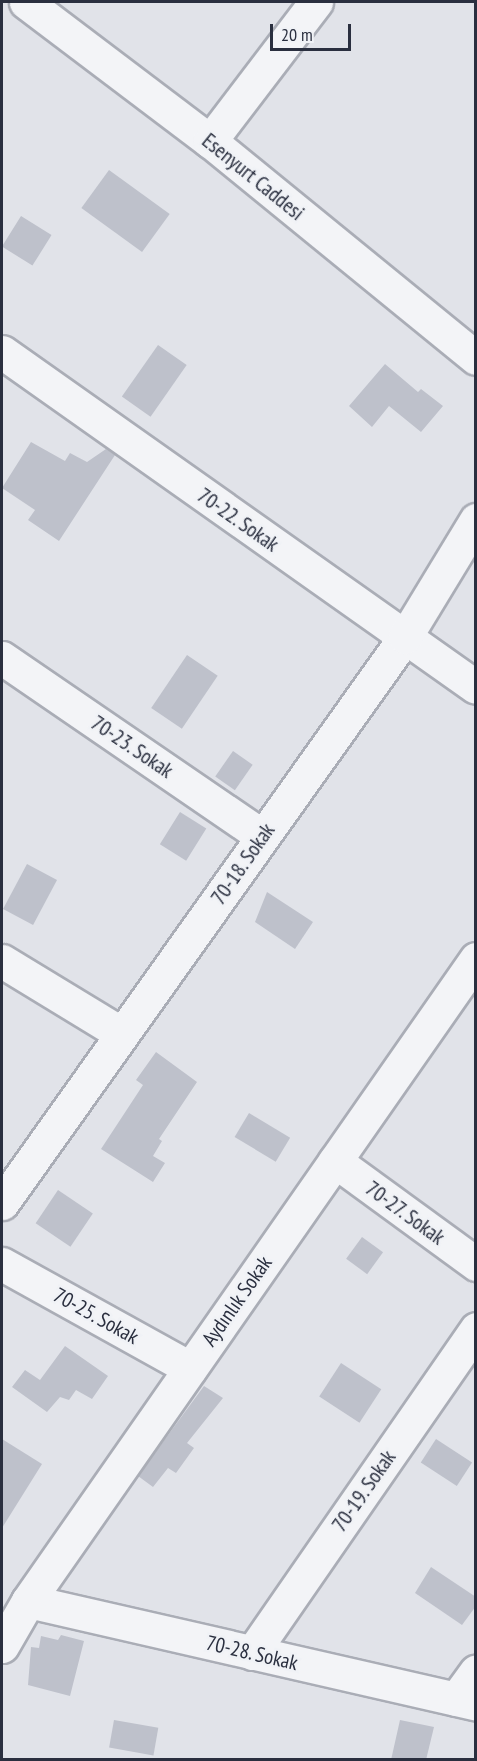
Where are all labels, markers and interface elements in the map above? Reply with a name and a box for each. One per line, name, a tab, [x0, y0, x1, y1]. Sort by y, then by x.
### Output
scale bar	[273, 12, 354, 50]
text: 20 m	[281, 23, 313, 46]
street label: Esenyurt Caddesi	[197, 128, 309, 226]
street label: 70-22. Sokak	[192, 482, 284, 558]
street label: 70-23. Sokak	[86, 710, 178, 784]
street label: 70-18. Sokak	[205, 818, 281, 910]
street label: 70-27. Sokak	[360, 1175, 450, 1251]
street label: Aydınlık Sokak	[197, 1251, 277, 1351]
street label: 70-25. Sokak	[48, 1282, 144, 1350]
street label: 70-19. Sokak	[326, 1445, 402, 1537]
street label: 70-28. Sokak	[203, 1630, 301, 1676]

